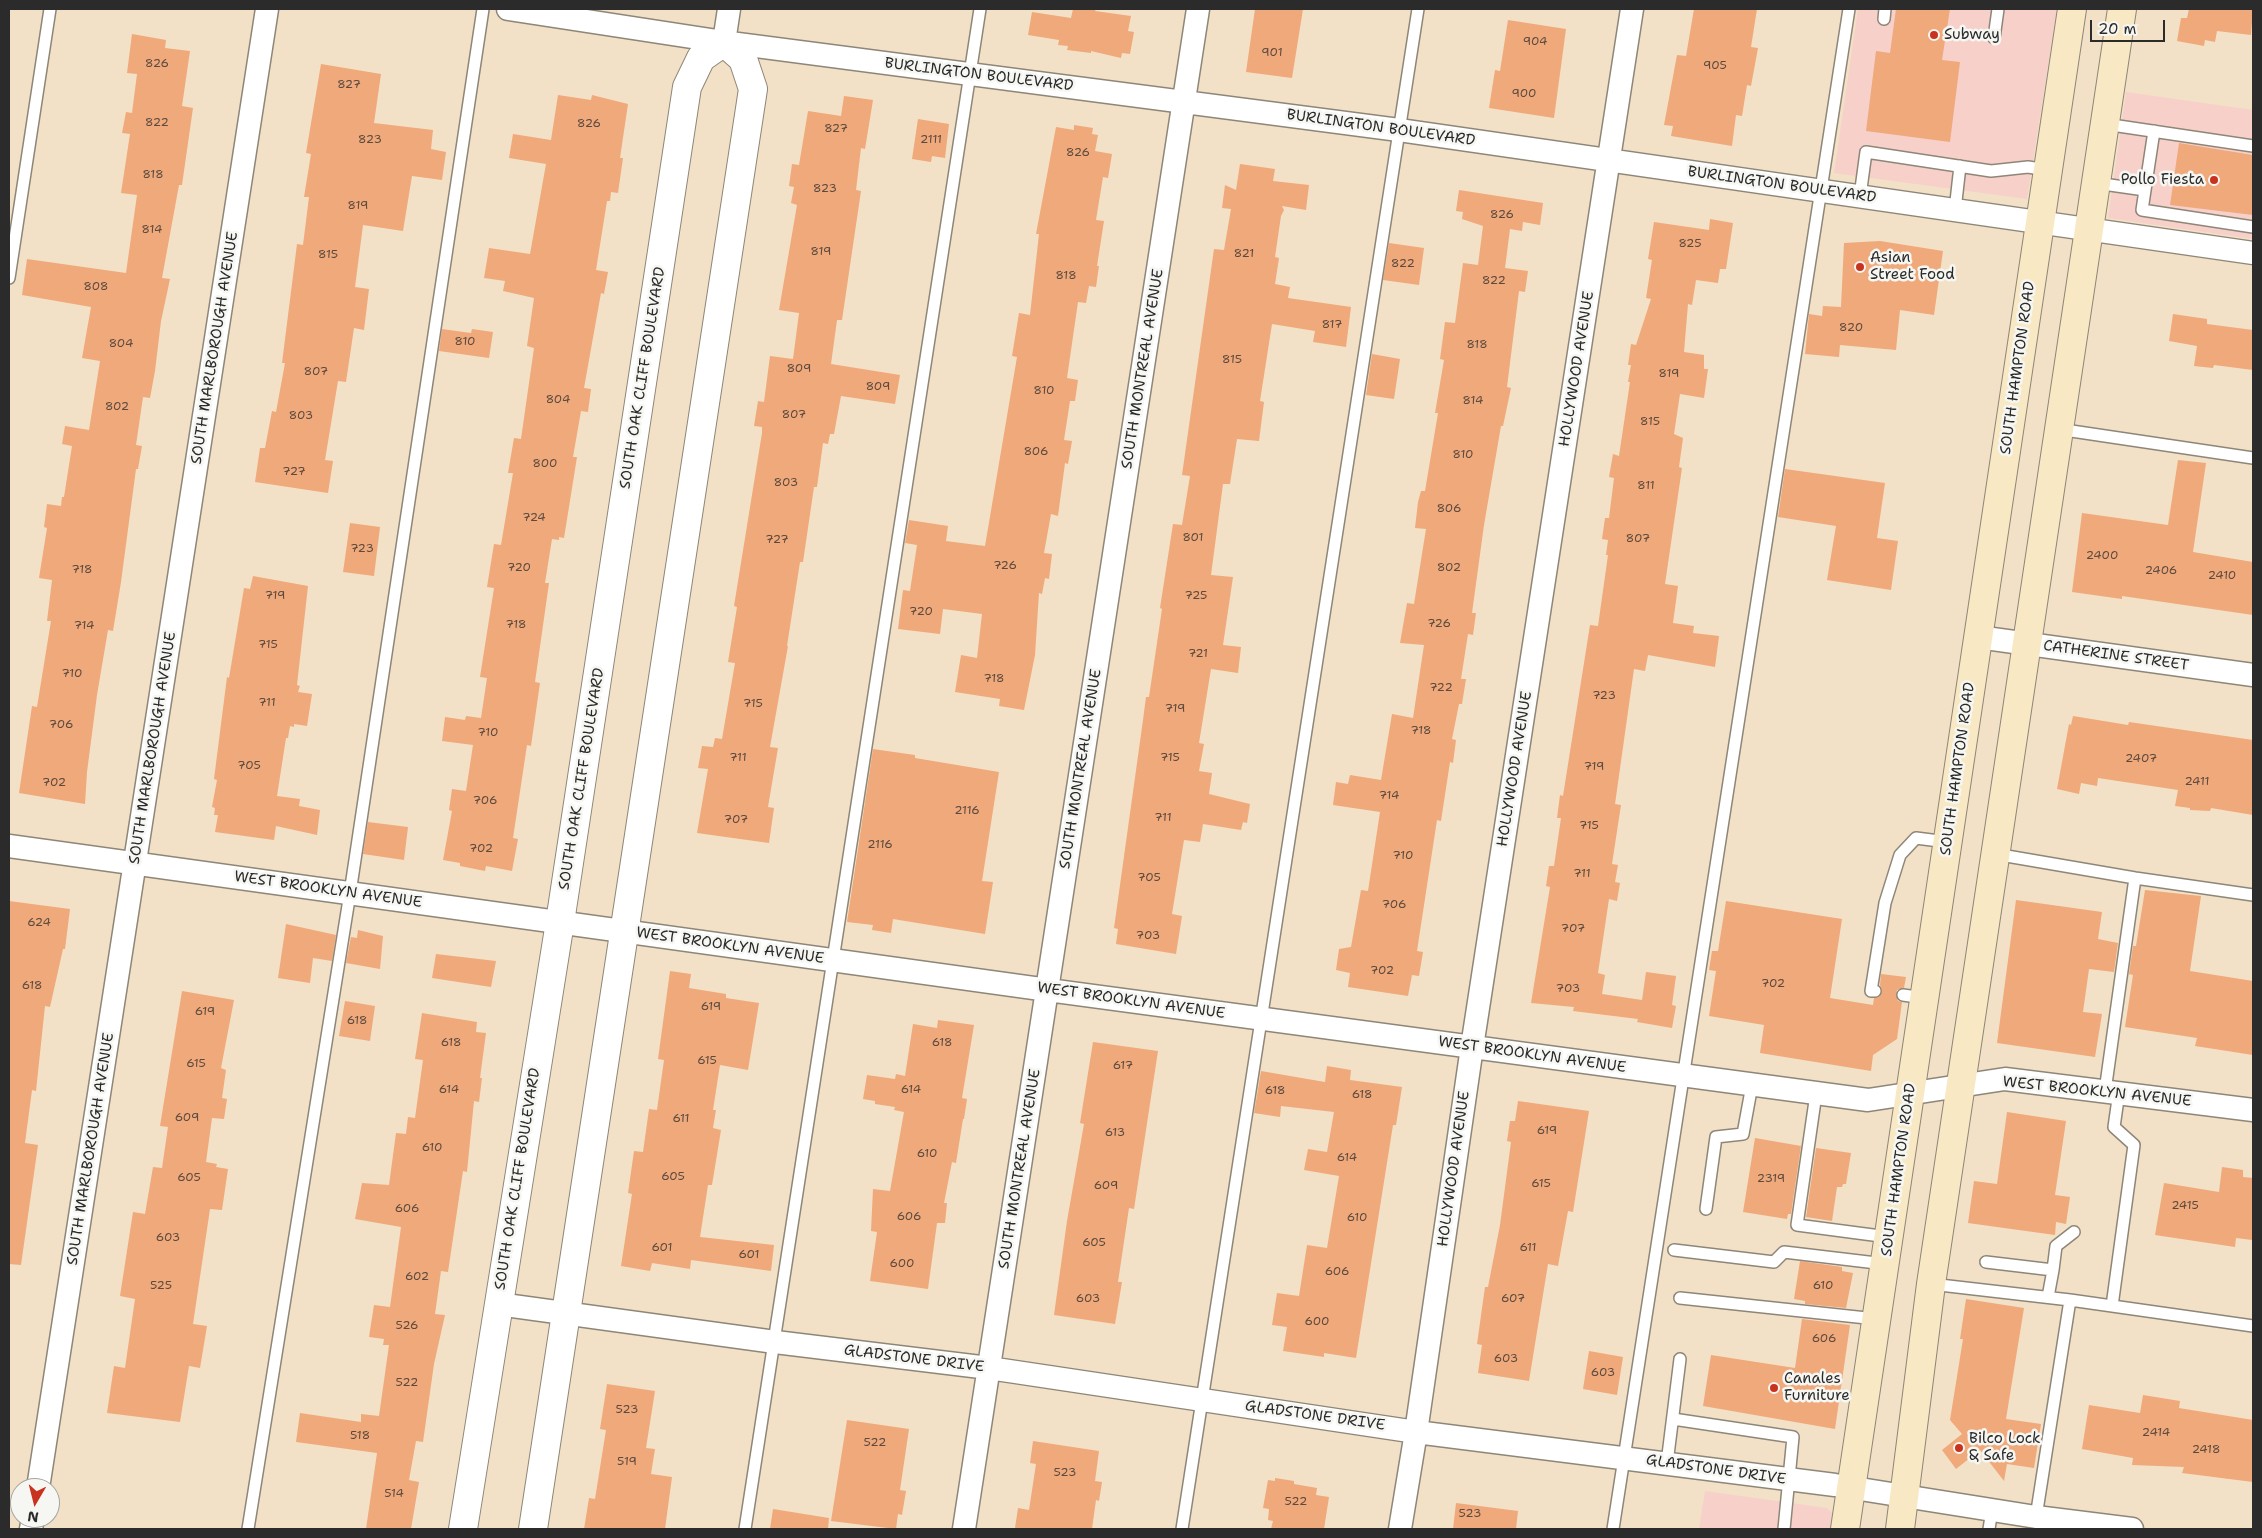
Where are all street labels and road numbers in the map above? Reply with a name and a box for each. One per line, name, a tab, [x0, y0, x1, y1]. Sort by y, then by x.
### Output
street label: BURLINGTON BOULEVARD	[884, 54, 1074, 96]
street label: BURLINGTON BOULEVARD	[1286, 106, 1476, 150]
street label: BURLINGTON BOULEVARD	[1687, 163, 1877, 207]
street label: SOUTH MARLBOROUGH AVENUE	[188, 230, 242, 466]
street label: SOUTH OAK CLIFF BOULEVARD	[617, 266, 669, 490]
street label: SOUTH MONTREAL AVENUE	[1118, 268, 1168, 470]
street label: SOUTH HAMPTON ROAD	[1997, 280, 2039, 456]
street label: HOLLYWOOD AVENUE	[1556, 290, 1598, 448]
street label: SOUTH MARLBOROUGH AVENUE	[126, 630, 180, 866]
street label: CATHERINE STREET	[2042, 637, 2190, 675]
street label: SOUTH OAK CLIFF BOULEVARD	[556, 667, 608, 891]
street label: SOUTH MONTREAL AVENUE	[1056, 668, 1106, 870]
street label: SOUTH HAMPTON ROAD	[1937, 681, 1979, 857]
street label: HOLLYWOOD AVENUE	[1494, 690, 1536, 848]
street label: WEST BROOKLYN AVENUE	[233, 868, 423, 912]
street label: WEST BROOKLYN AVENUE	[635, 924, 825, 968]
street label: WEST BROOKLYN AVENUE	[1036, 979, 1226, 1023]
street label: SOUTH MARLBOROUGH AVENUE	[64, 1031, 118, 1267]
street label: WEST BROOKLYN AVENUE	[1437, 1033, 1627, 1077]
street label: SOUTH OAK CLIFF BOULEVARD	[492, 1067, 544, 1291]
street label: SOUTH MONTREAL AVENUE	[995, 1068, 1045, 1270]
street label: WEST BROOKLYN AVENUE	[2002, 1073, 2192, 1111]
street label: SOUTH HAMPTON ROAD	[1878, 1082, 1920, 1258]
street label: HOLLYWOOD AVENUE	[1434, 1090, 1474, 1248]
street label: GLADSTONE DRIVE	[843, 1341, 985, 1377]
street label: GLADSTONE DRIVE	[1244, 1397, 1386, 1435]
street label: GLADSTONE DRIVE	[1645, 1451, 1787, 1489]

